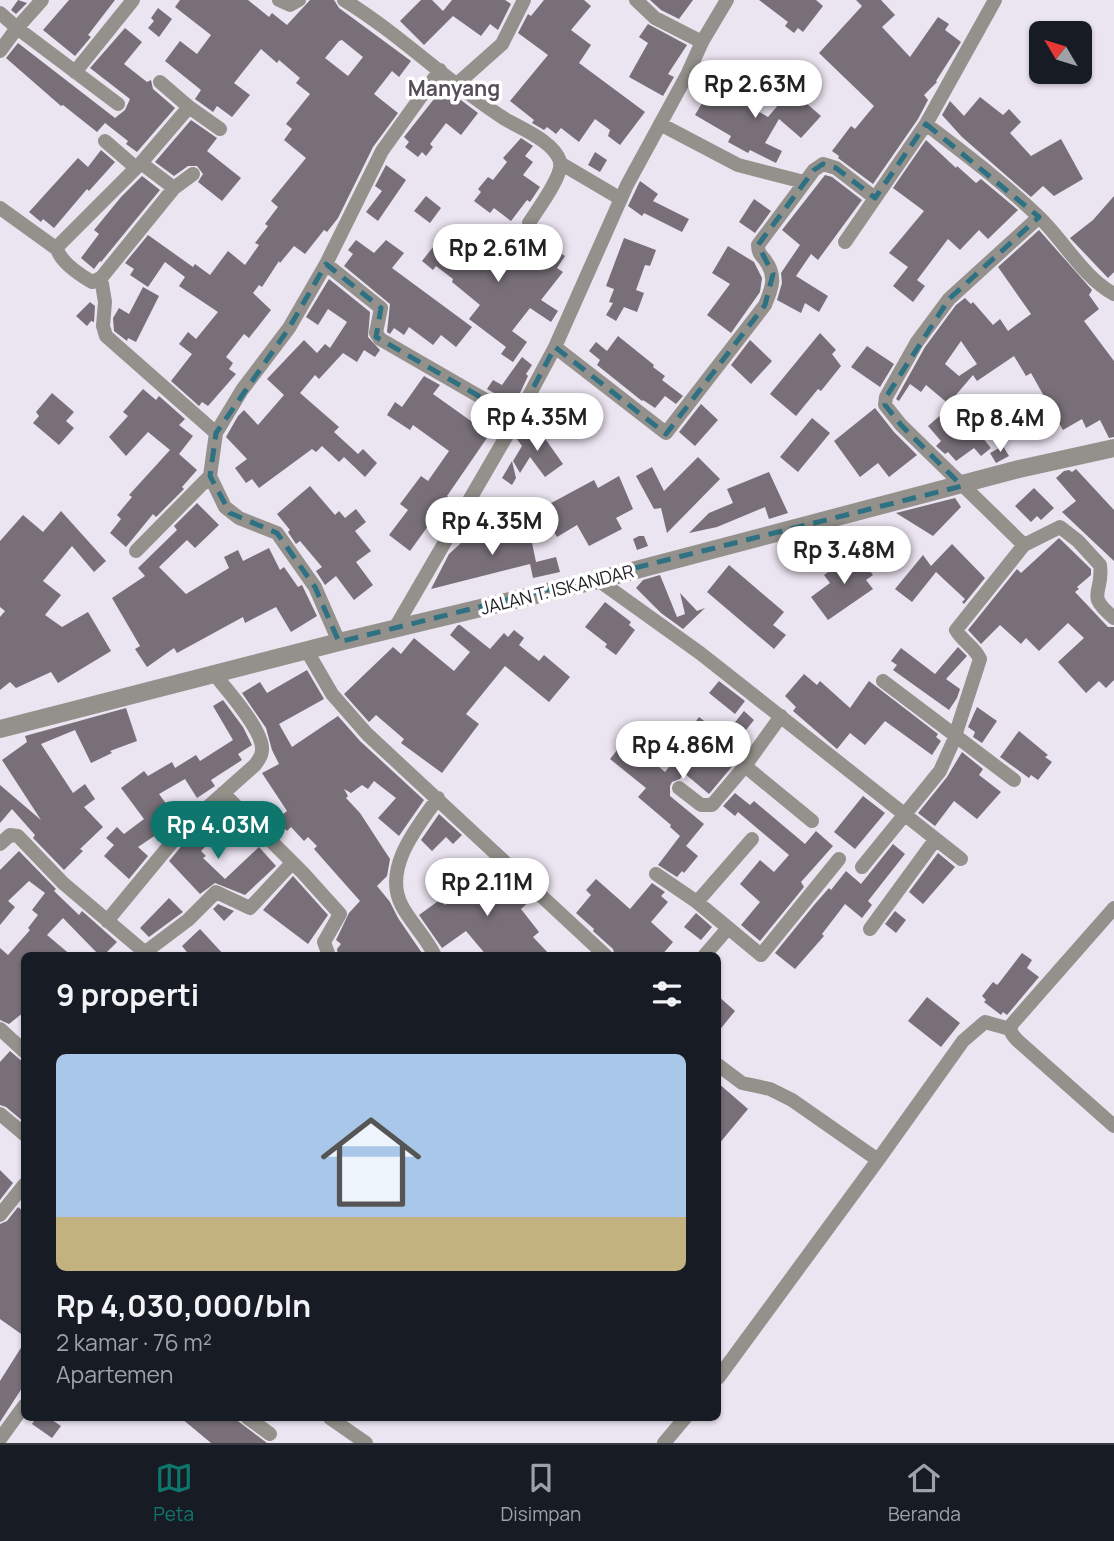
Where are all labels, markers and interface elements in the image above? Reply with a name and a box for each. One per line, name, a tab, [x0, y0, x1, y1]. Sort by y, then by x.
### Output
north arrow	[1029, 21, 1092, 84]
map controls	[1029, 21, 1092, 84]
pin: Rp 2.63M	[683, 60, 827, 120]
text: Rp 2.63M	[704, 67, 806, 99]
district label: Manyang	[408, 74, 500, 102]
pin: Rp 2.61M	[426, 224, 570, 284]
text: Rp 2.61M	[449, 231, 547, 263]
pin: Rp 4.35M	[465, 393, 609, 453]
pin: Rp 8.4M	[935, 394, 1065, 454]
text: Rp 4.35M	[487, 400, 587, 432]
text: Rp 8.4M	[956, 401, 1044, 433]
pin: Rp 4.35M	[420, 498, 564, 557]
text: Rp 4.35M	[442, 504, 542, 536]
pin: Rp 3.48M	[772, 526, 916, 586]
text: Rp 3.48M	[793, 533, 895, 565]
street label: JALAN T. ISKANDAR	[478, 558, 636, 620]
pin: Rp 4.86M	[611, 722, 755, 781]
text: Rp 4.86M	[632, 728, 734, 760]
pin: Rp 4.03M	[146, 802, 290, 861]
text: Rp 4.03M	[167, 808, 269, 840]
pin: Rp 2.11M	[415, 858, 559, 918]
text: Rp 2.11M	[441, 865, 533, 897]
text: 9 properti	[56, 974, 199, 1015]
icon: filters	[648, 975, 686, 1013]
icon: home	[308, 1099, 434, 1225]
text: Rp 4,030,000/bln	[56, 1285, 311, 1326]
text: 2 kamar · 76 m²	[56, 1326, 212, 1358]
text: Apartemen	[56, 1358, 173, 1390]
tab: Peta	[153, 1459, 194, 1527]
tab: Disimpan	[501, 1459, 581, 1527]
tab: Beranda	[888, 1459, 961, 1527]

